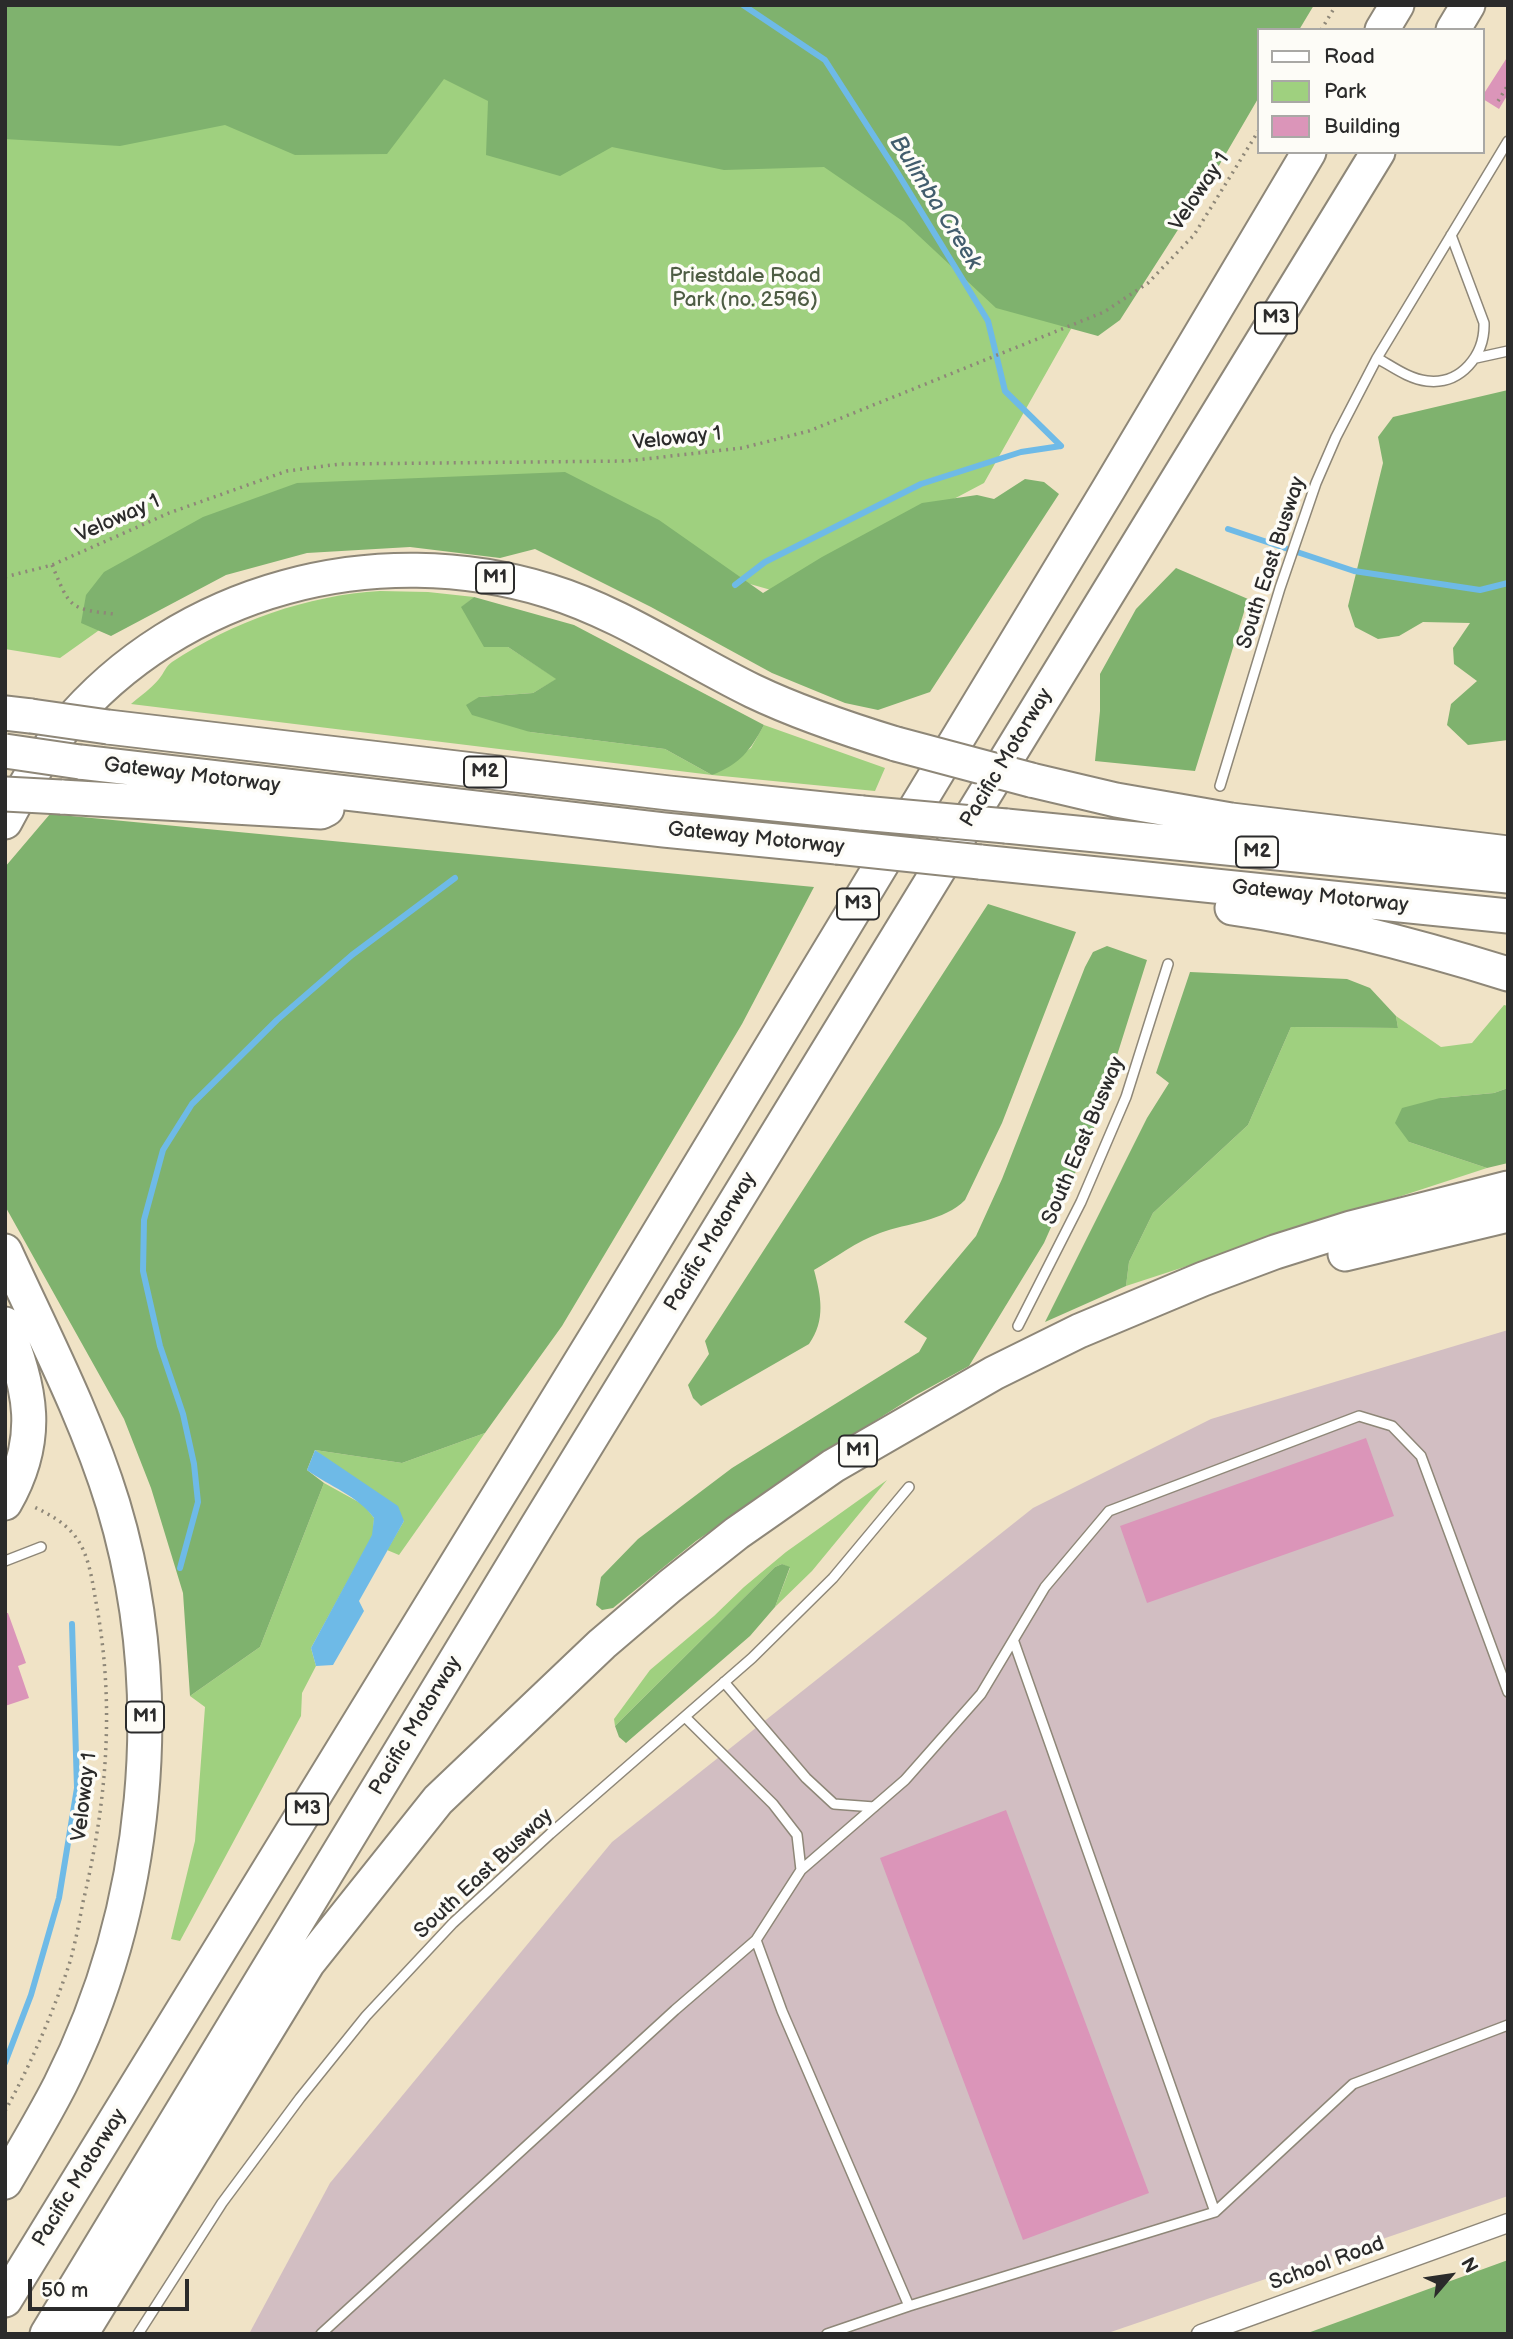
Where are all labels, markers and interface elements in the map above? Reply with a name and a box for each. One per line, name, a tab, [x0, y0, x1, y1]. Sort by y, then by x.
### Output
legend	[1258, 28, 1485, 154]
text: Road	[1324, 44, 1375, 69]
text: Park	[1324, 79, 1366, 104]
text: Building	[1324, 114, 1400, 139]
water label: Bulimba Creek	[883, 131, 987, 275]
street label: Veloway 1	[1165, 148, 1235, 236]
park label: Priestdale Road Park (no. 2596)	[669, 264, 821, 314]
road number: M3	[1255, 302, 1297, 334]
street label: Veloway 1	[631, 422, 723, 456]
street label: South East Busway	[1232, 474, 1312, 652]
street label: Veloway 1	[72, 489, 164, 549]
road number: M1	[476, 562, 514, 594]
street label: Pacific Motorway	[956, 684, 1058, 832]
street label: Gateway Motorway	[102, 753, 282, 799]
road number: M2	[464, 757, 506, 788]
street label: Gateway Motorway	[666, 817, 846, 861]
road number: M2	[1236, 836, 1278, 867]
street label: Gateway Motorway	[1230, 875, 1410, 919]
road number: M3	[837, 888, 879, 920]
street label: South East Busway	[1037, 1053, 1131, 1229]
street label: Pacific Motorway	[660, 1168, 762, 1316]
road number: M1	[839, 1436, 877, 1466]
street label: Pacific Motorway	[365, 1652, 467, 1800]
road number: M1	[126, 1702, 164, 1732]
street label: Veloway 1	[67, 1751, 103, 1843]
road number: M3	[286, 1794, 328, 1825]
street label: South East Busway	[410, 1803, 558, 1945]
street label: Pacific Motorway	[27, 2104, 133, 2252]
street label: School Road	[1266, 2232, 1388, 2296]
north arrow	[1415, 2241, 1485, 2311]
text: N	[1455, 2254, 1482, 2277]
scale bar	[32, 2266, 192, 2310]
text: 50 m	[41, 2278, 88, 2303]

